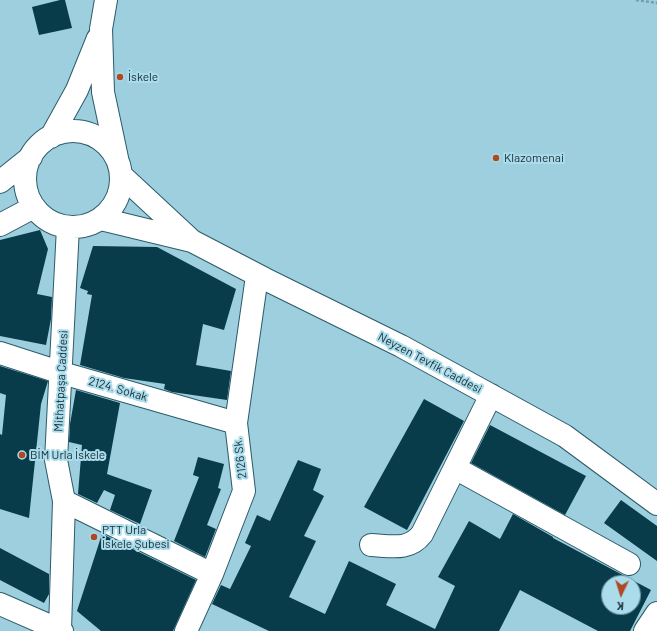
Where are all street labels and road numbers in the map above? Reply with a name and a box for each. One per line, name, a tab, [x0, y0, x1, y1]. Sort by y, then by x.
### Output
street label: Neyzen Tevfik Caddesi	[376, 329, 484, 397]
street label: Mithatpaşa Caddesi	[51, 330, 71, 432]
street label: 2124. Sokak	[87, 374, 149, 404]
street label: 2126 Sk.	[230, 436, 250, 480]

